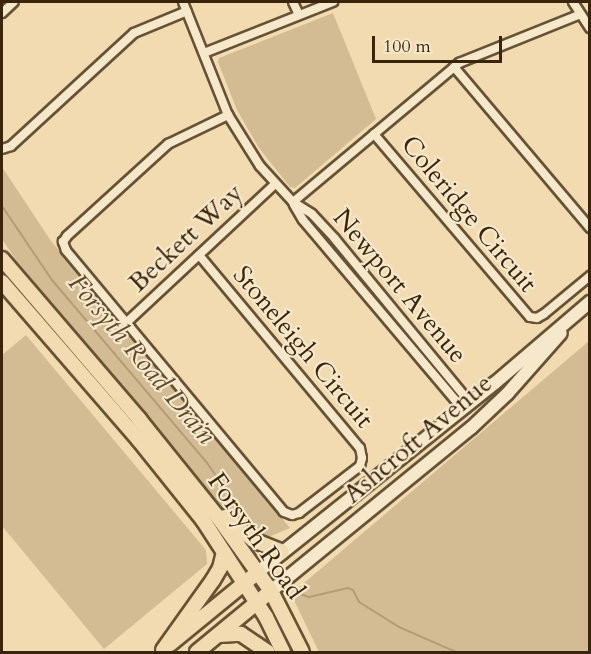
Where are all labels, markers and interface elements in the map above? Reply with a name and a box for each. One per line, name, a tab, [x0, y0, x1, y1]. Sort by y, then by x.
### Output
scale bar	[375, 24, 506, 62]
text: 100 m	[383, 34, 431, 59]
street label: Coleridge Circuit	[394, 129, 544, 299]
street label: Beckett Way	[123, 177, 249, 299]
street label: Newport Avenue	[326, 203, 474, 369]
street label: Stoneleigh Circuit	[226, 260, 380, 434]
water label: Forsyth Road Drain	[62, 268, 222, 450]
street label: Ashcroft Avenue	[337, 368, 499, 510]
street label: Forsyth Road	[201, 467, 311, 605]

